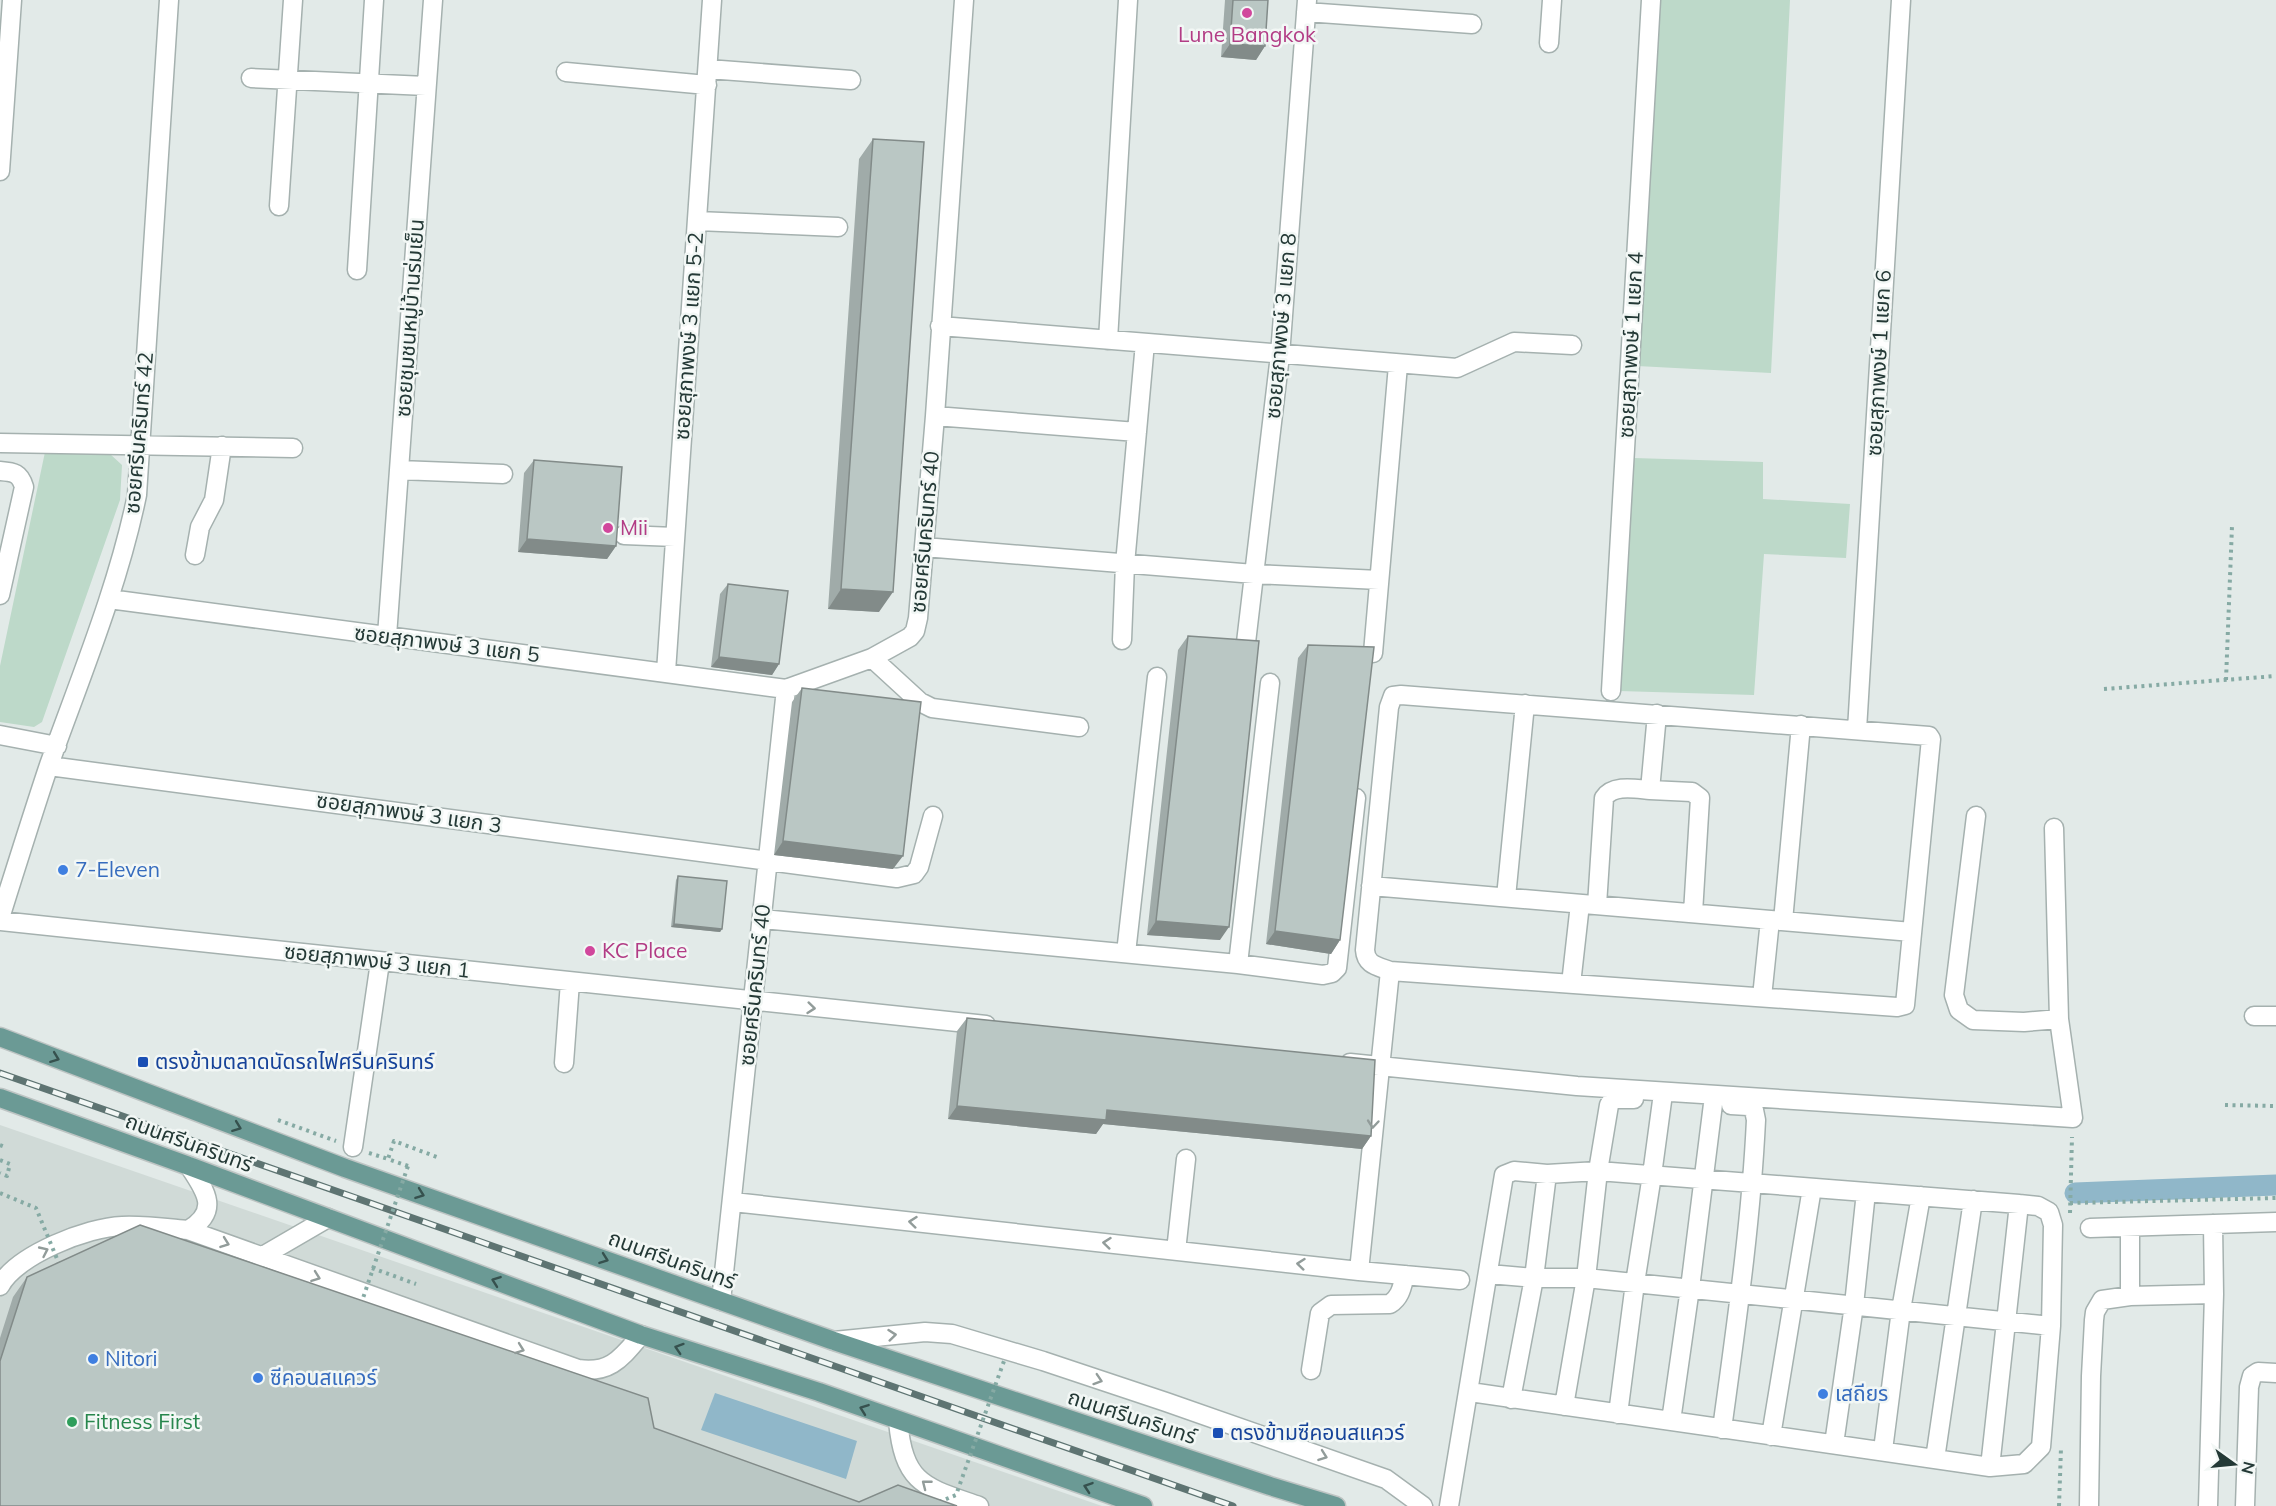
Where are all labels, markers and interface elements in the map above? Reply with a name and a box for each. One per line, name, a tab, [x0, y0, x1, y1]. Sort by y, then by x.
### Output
marker: Lune Bangkok	[1240, 6, 1254, 20]
place label: Lune Bangkok	[1178, 21, 1316, 47]
street label: ซอยชุมชนหมู่บ้านร่มเย็น	[389, 218, 430, 418]
street label: ซอยสุภาพงษ์ 3 แยก 5-2	[668, 231, 709, 441]
street label: ซอยสุภาพงษ์ 3 แยก 8	[1259, 232, 1302, 420]
street label: ซอยสุภาพงษ์ 1 แยก 4	[1612, 251, 1649, 439]
street label: ซอยสุภาพงษ์ 1 แยก 6	[1860, 269, 1897, 457]
street label: ซอยศรีนครินทร์ 42	[118, 351, 158, 515]
street label: ซอยศรีนครินทร์ 40	[904, 450, 944, 614]
place label: Mii	[620, 514, 648, 540]
marker: Mii	[601, 521, 615, 535]
street label: ซอยสุภาพงษ์ 3 แยก 5	[353, 619, 541, 668]
street label: ซอยสุภาพงษ์ 3 แยก 3	[315, 786, 503, 839]
place label: 7-Eleven	[75, 856, 160, 882]
marker: 7-Eleven	[56, 863, 70, 877]
street label: ซอยศรีนครินทร์ 40	[733, 903, 775, 1067]
street label: ซอยสุภาพงษ์ 3 แยก 1	[283, 937, 471, 984]
place label: KC Place	[602, 937, 687, 963]
marker: KC Place	[583, 944, 597, 958]
one-way arrow	[807, 1001, 816, 1014]
place label: ตรงข้ามตลาดนัดรถไฟศรีนครินทร์	[155, 1048, 435, 1074]
one-way arrow	[49, 1051, 60, 1063]
marker: ตรงข้ามตลาดนัดรถไฟศรีนครินทร์	[136, 1055, 150, 1069]
street label: ถนนศรีนครินทร์	[122, 1107, 258, 1178]
one-way arrow	[1367, 1119, 1380, 1128]
one-way arrow	[231, 1120, 242, 1132]
one-way arrow	[414, 1187, 425, 1200]
one-way arrow	[909, 1216, 918, 1229]
street label: ถนนศรีนครินทร์	[605, 1224, 741, 1295]
one-way arrow	[219, 1236, 229, 1249]
one-way arrow	[1103, 1237, 1112, 1250]
one-way arrow	[38, 1246, 49, 1258]
one-way arrow	[598, 1252, 609, 1265]
one-way arrow	[1296, 1259, 1306, 1271]
one-way arrow	[311, 1269, 321, 1282]
one-way arrow	[491, 1276, 502, 1288]
one-way arrow	[888, 1329, 897, 1342]
one-way arrow	[514, 1341, 525, 1354]
one-way arrow	[674, 1342, 685, 1355]
place label: Nitori	[105, 1345, 158, 1371]
marker: Nitori	[86, 1352, 100, 1366]
place label: ซีคอนสแควร์	[270, 1364, 378, 1390]
marker: ซีคอนสแควร์	[251, 1371, 265, 1385]
one-way arrow	[1093, 1372, 1103, 1385]
place label: เสถียร	[1835, 1380, 1888, 1406]
street label: ถนนศรีนครินทร์	[1065, 1383, 1201, 1449]
marker: เสถียร	[1816, 1387, 1830, 1401]
one-way arrow	[860, 1403, 870, 1416]
place label: Fitness First	[84, 1408, 200, 1434]
marker: Fitness First	[65, 1415, 79, 1429]
place label: ตรงข้ามซีคอนสแควร์	[1230, 1419, 1406, 1445]
marker: ตรงข้ามซีคอนสแควร์	[1211, 1426, 1225, 1440]
north arrow	[2204, 1434, 2264, 1494]
one-way arrow	[1317, 1449, 1328, 1462]
text: N	[2237, 1459, 2260, 1476]
one-way arrow	[921, 1480, 932, 1491]
one-way arrow	[1083, 1481, 1094, 1494]

